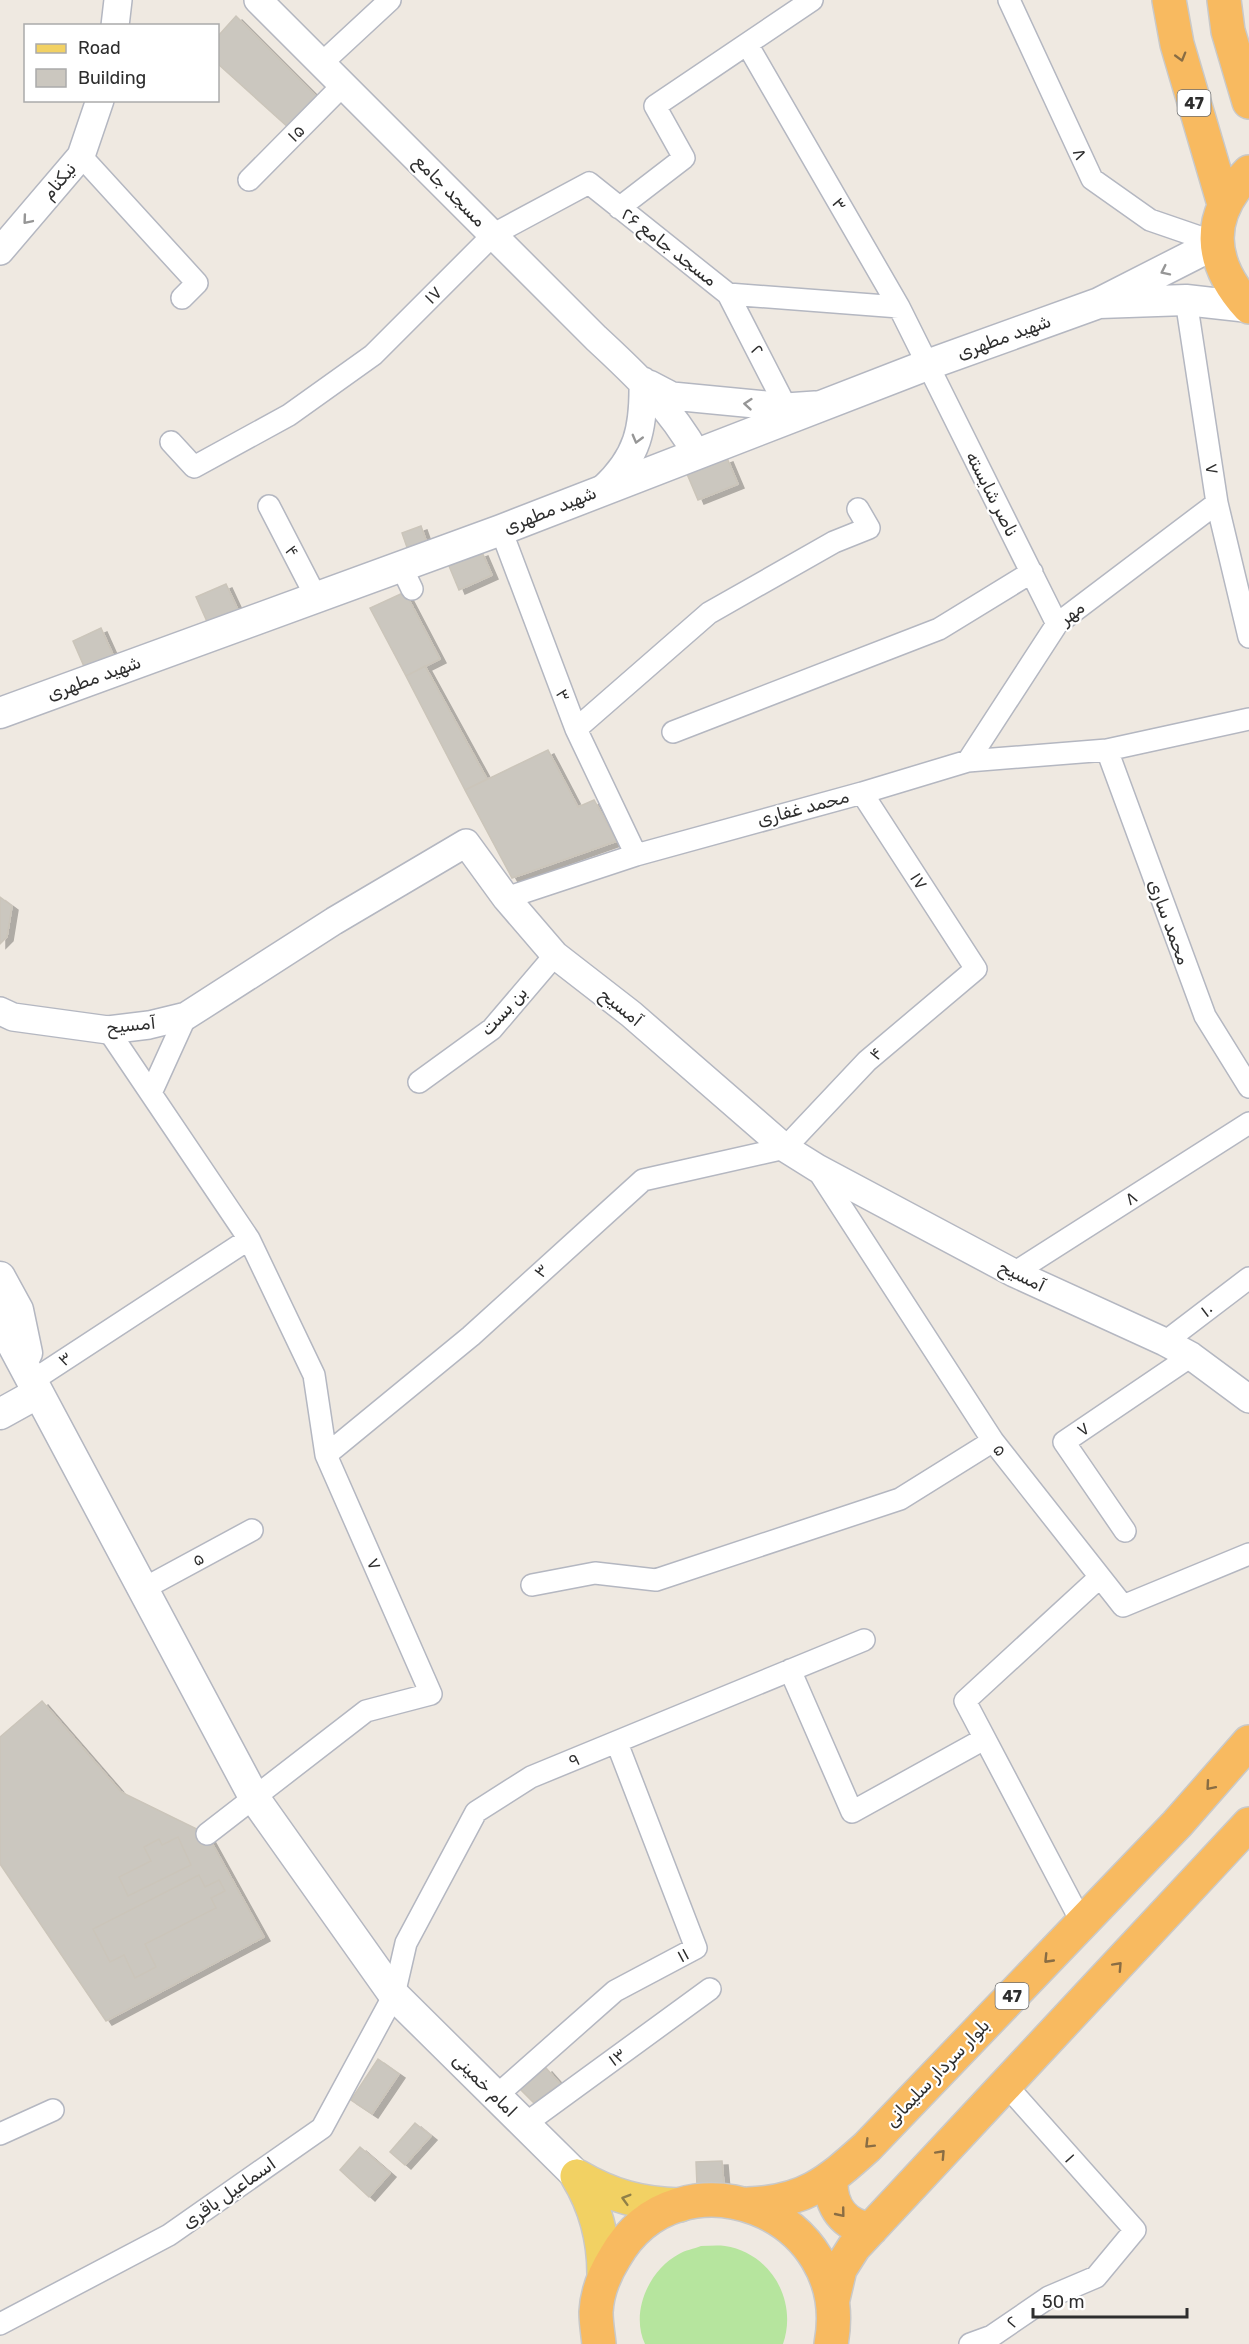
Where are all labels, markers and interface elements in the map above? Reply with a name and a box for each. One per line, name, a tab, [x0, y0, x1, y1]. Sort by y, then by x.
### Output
legend	[24, 24, 219, 102]
text: Road	[78, 37, 121, 59]
one-way arrow	[1174, 51, 1186, 62]
text: Building	[78, 67, 146, 89]
road number: 47	[1178, 90, 1210, 116]
street label: ۱۵	[282, 119, 310, 147]
street label: ۸	[1068, 144, 1092, 164]
street label: مسجد جامع	[408, 151, 490, 233]
street label: نیکنام	[37, 158, 81, 204]
street label: ۳	[827, 193, 851, 215]
street label: ۲۶ مسجد جامع	[616, 203, 721, 293]
one-way arrow	[23, 213, 34, 224]
one-way arrow	[1161, 264, 1171, 275]
street label: ۱۷	[419, 281, 447, 309]
street label: شهید مطهری	[954, 310, 1054, 364]
street label: ۲	[745, 341, 769, 359]
one-way arrow	[744, 398, 753, 411]
one-way arrow	[632, 433, 644, 444]
street label: ناصر شایسته	[961, 448, 1023, 540]
street label: ۷	[1200, 462, 1224, 476]
street label: شهید مطهری	[500, 481, 600, 539]
street label: ۴	[280, 541, 304, 561]
street label: مهر	[1054, 596, 1089, 630]
street label: شهید مطهری	[44, 651, 144, 705]
street label: ۳	[551, 686, 575, 704]
street label: محمد غفاری	[755, 785, 851, 831]
street label: ۱۷	[905, 868, 933, 894]
street label: محمد ساری	[1143, 876, 1195, 968]
street label: بن بست	[476, 982, 532, 1040]
street label: آمسیح	[594, 983, 648, 1033]
street label: آمسیح	[105, 1011, 158, 1041]
street label: ۴	[865, 1042, 887, 1066]
street label: ۸	[1120, 1186, 1142, 1210]
street label: آمسیح	[994, 1255, 1050, 1299]
street label: ۳	[529, 1259, 553, 1283]
street label: ۱۰	[1196, 1298, 1218, 1322]
street label: ۳	[54, 1347, 76, 1371]
street label: ۷	[1072, 1417, 1094, 1441]
street label: ۵	[988, 1439, 1012, 1461]
street label: ۵	[188, 1547, 208, 1571]
street label: ۷	[362, 1554, 386, 1574]
street label: ۹	[565, 1748, 583, 1772]
one-way arrow	[1206, 1779, 1217, 1790]
street label: ۱۱	[673, 1943, 693, 1967]
one-way arrow	[1044, 1951, 1055, 1962]
one-way arrow	[1111, 1962, 1122, 1972]
road number: 47	[996, 1983, 1028, 2009]
street label: بلوار سردار سلیمانی	[880, 2014, 994, 2132]
street label: ۱۳	[604, 2043, 630, 2071]
street label: امام خمینی	[448, 2048, 522, 2122]
one-way arrow	[865, 2137, 876, 2148]
street label: ۱	[1060, 2149, 1080, 2167]
one-way arrow	[934, 2150, 945, 2161]
street label: اسماعیل باقری	[178, 2153, 280, 2233]
one-way arrow	[621, 2193, 631, 2206]
one-way arrow	[834, 2206, 845, 2217]
scale bar	[1033, 2281, 1188, 2319]
text: 50 m	[1042, 2291, 1085, 2313]
street label: ۲	[1002, 2310, 1022, 2334]

